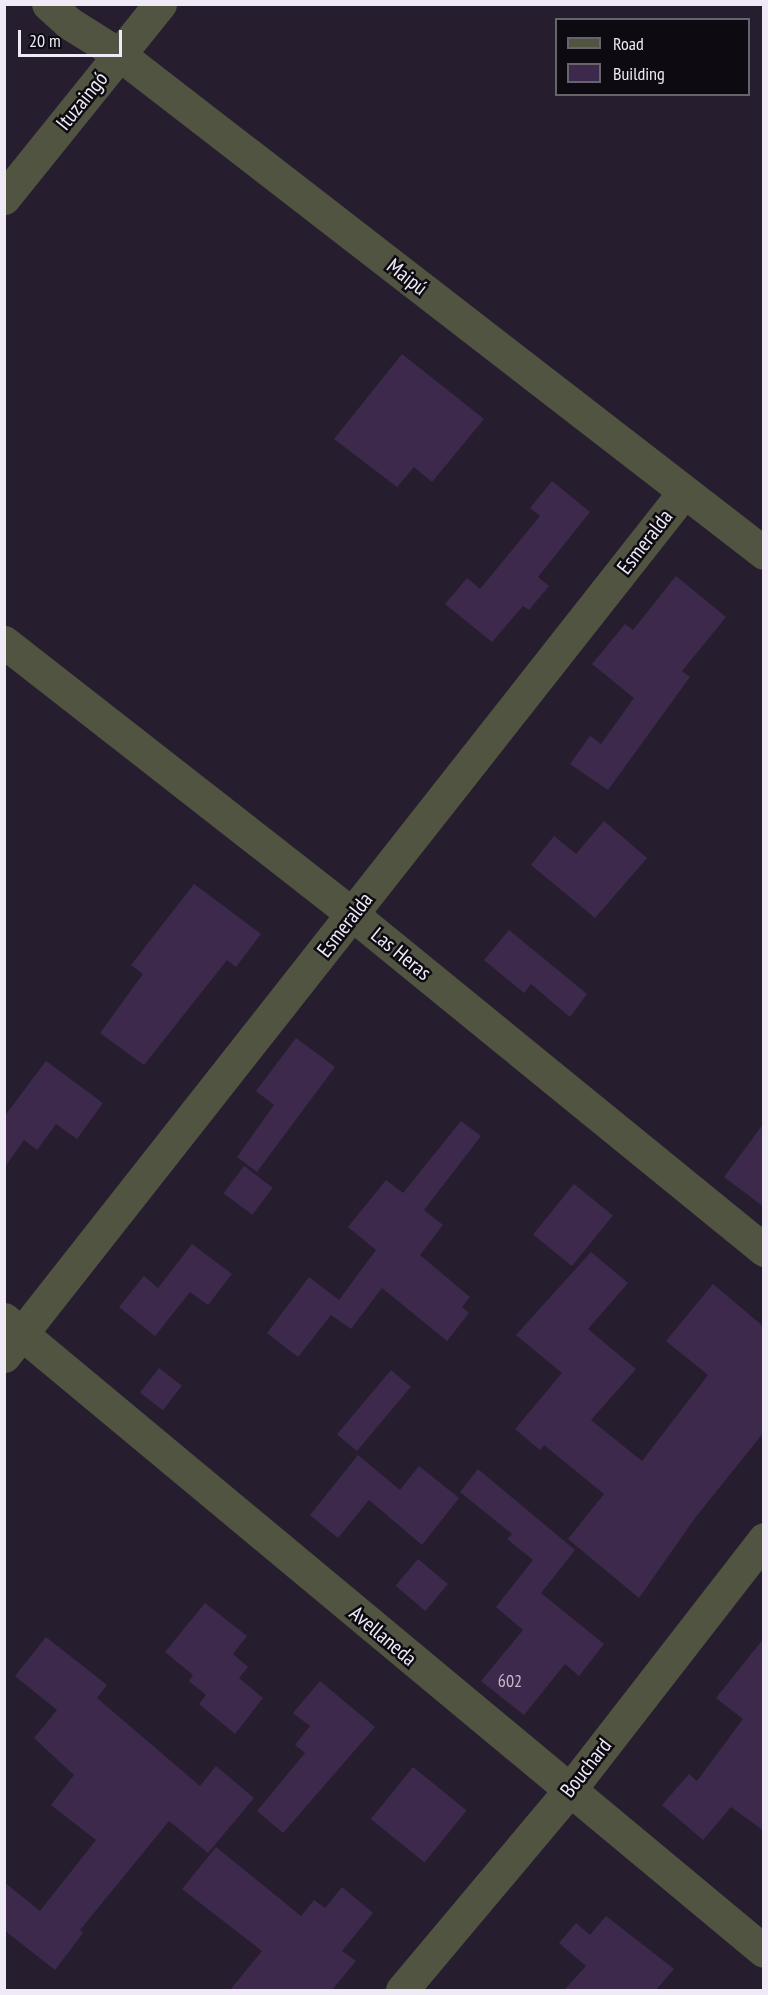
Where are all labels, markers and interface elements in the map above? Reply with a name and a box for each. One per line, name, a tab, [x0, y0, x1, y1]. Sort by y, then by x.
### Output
scale bar	[21, 18, 124, 56]
legend	[555, 18, 750, 96]
text: 20 m	[29, 29, 61, 52]
text: Road	[613, 32, 644, 55]
text: Building	[613, 62, 665, 85]
street label: Ituzaingó	[51, 67, 113, 135]
street label: Maipú	[382, 253, 432, 301]
street label: Esmeralda	[612, 505, 678, 579]
street label: Esmeralda	[312, 888, 378, 962]
street label: Las Heras	[366, 922, 436, 986]
street label: Avellaneda	[344, 1601, 422, 1671]
house number: 602	[498, 1670, 522, 1692]
street label: Bouchard	[555, 1733, 617, 1803]

